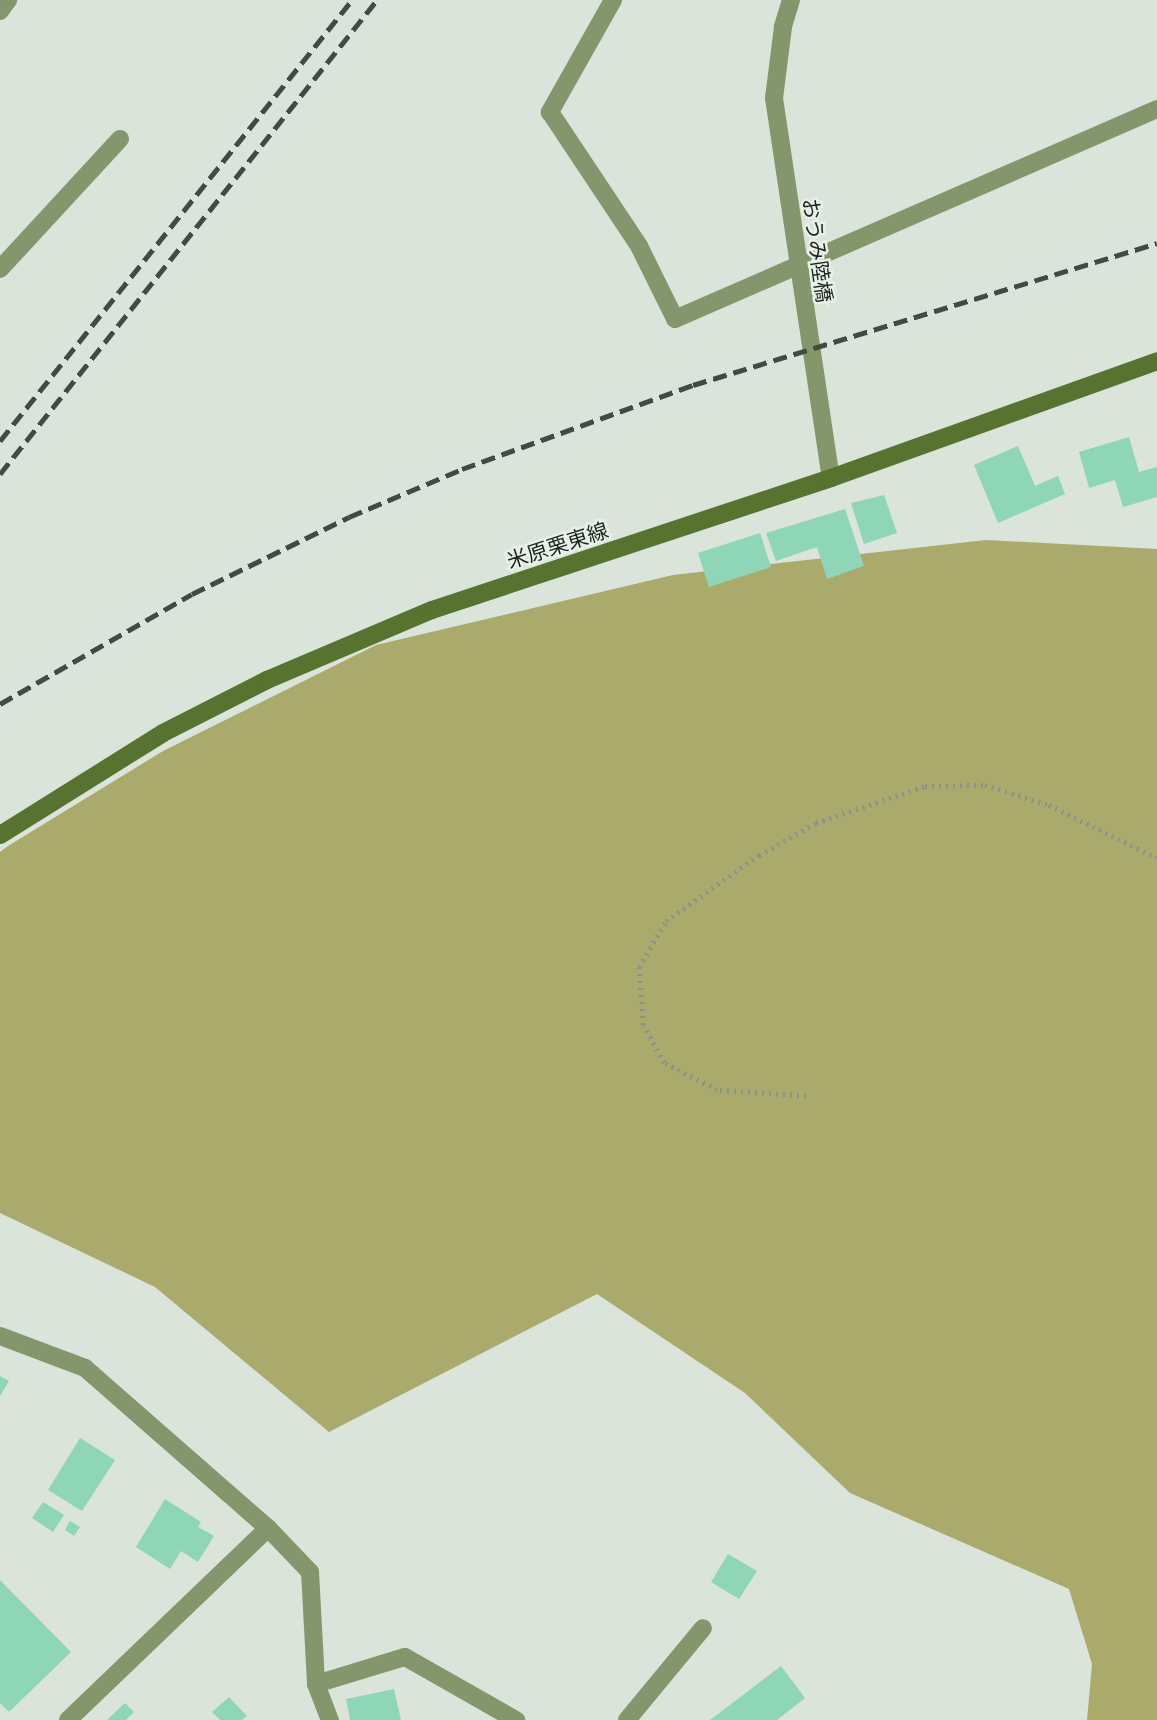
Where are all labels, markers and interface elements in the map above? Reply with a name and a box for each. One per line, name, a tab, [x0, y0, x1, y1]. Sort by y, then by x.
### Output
street label: おうみ陸橋	[799, 196, 839, 304]
street label: 米原栗東線	[503, 516, 611, 572]

